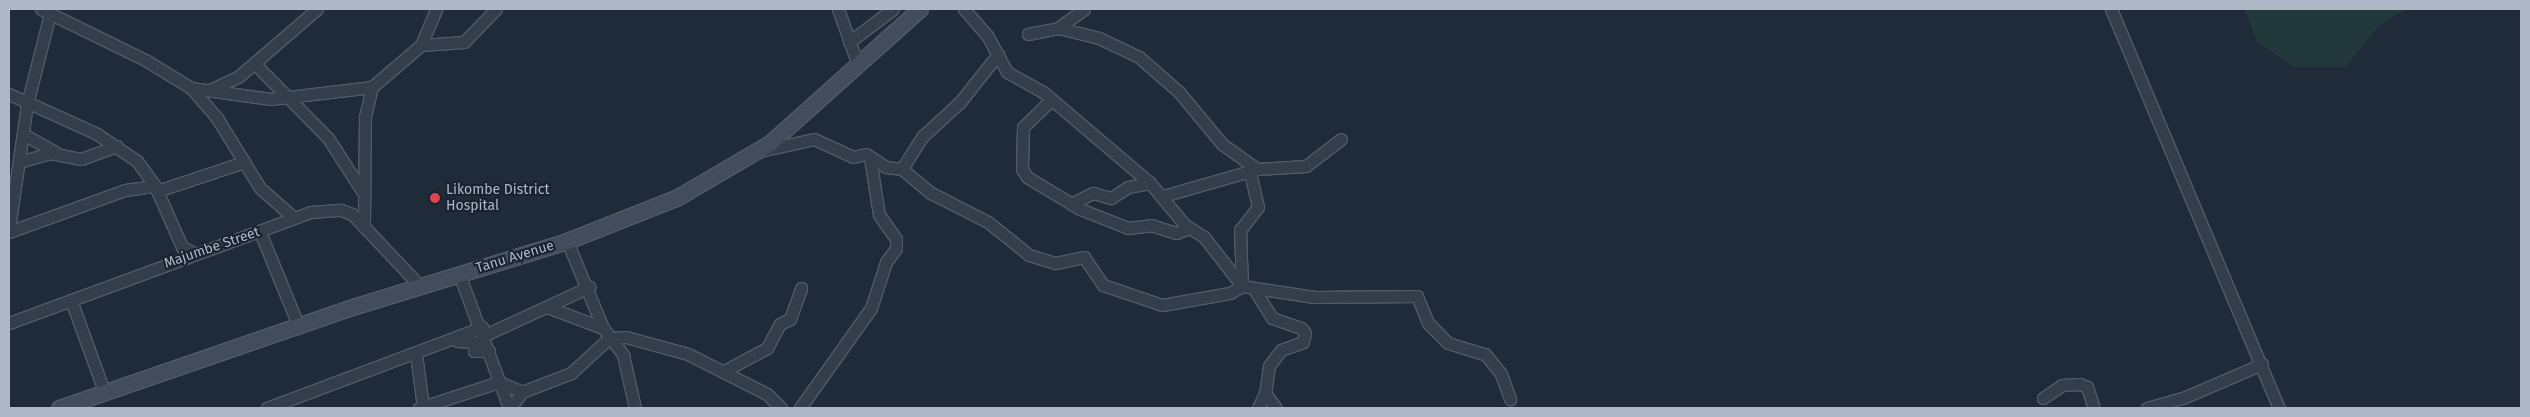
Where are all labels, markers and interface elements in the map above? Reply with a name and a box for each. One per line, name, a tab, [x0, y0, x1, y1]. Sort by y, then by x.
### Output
place label: Likombe District Hospital	[446, 182, 549, 214]
marker: Likombe District Hospital	[428, 191, 442, 205]
street label: Majumbe Street	[162, 224, 262, 272]
street label: Tanu Avenue	[474, 237, 556, 277]

